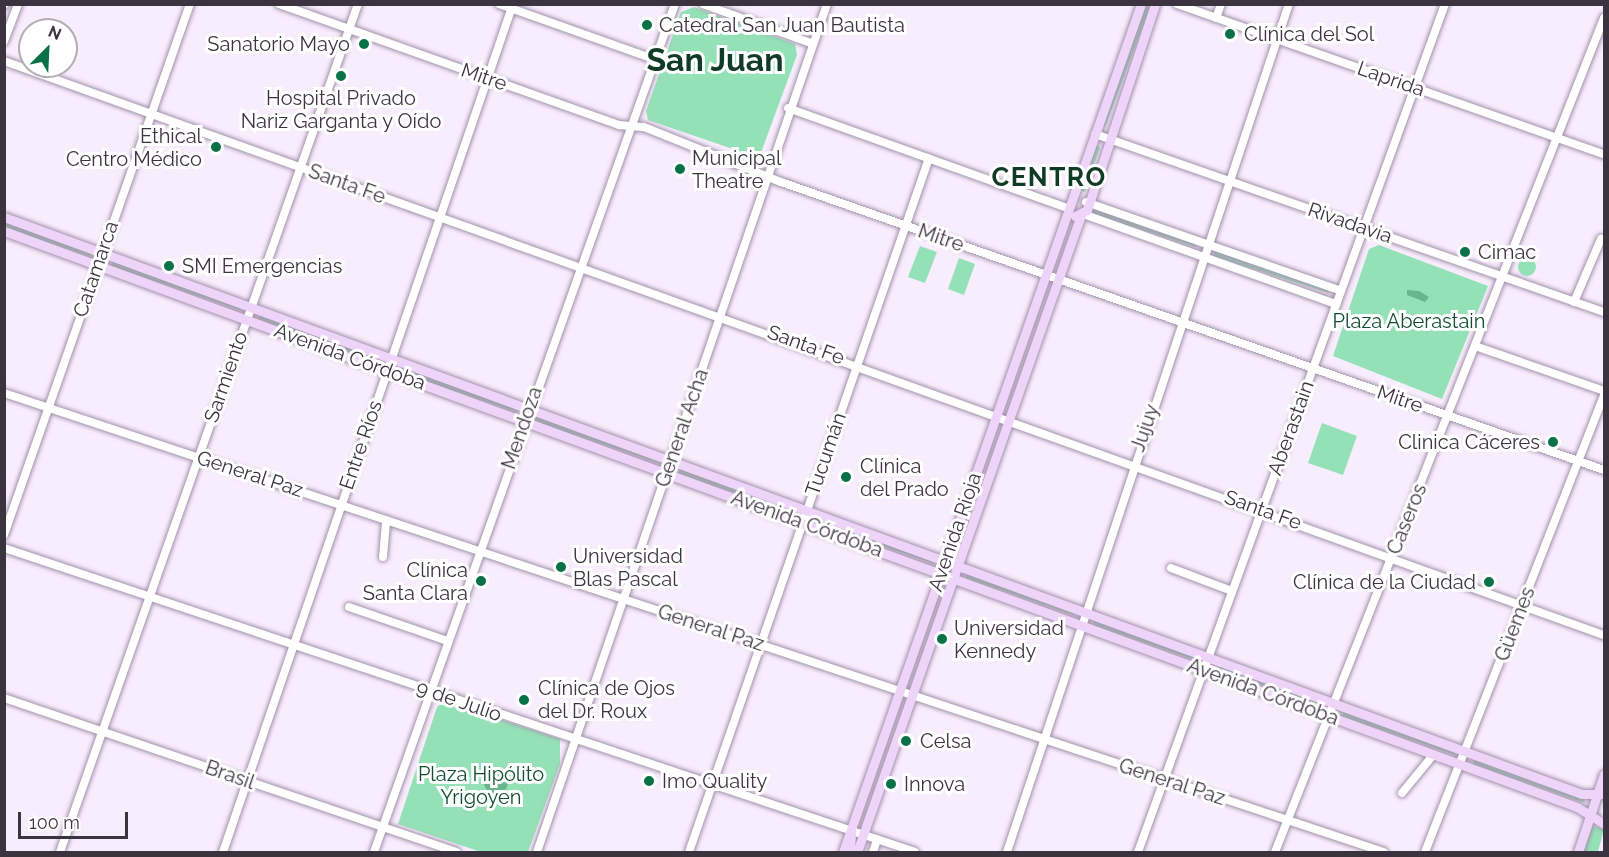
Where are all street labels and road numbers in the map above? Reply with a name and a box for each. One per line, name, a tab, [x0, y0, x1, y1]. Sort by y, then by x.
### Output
street label: Laprida	[1354, 56, 1428, 102]
street label: Mitre	[458, 58, 510, 96]
street label: Santa Fe	[305, 159, 389, 209]
street label: Rivadavia	[1305, 197, 1395, 249]
street label: Catamarca	[68, 218, 124, 320]
street label: Mitre	[915, 219, 967, 257]
street label: Avenida Córdoba	[271, 318, 429, 396]
street label: Santa Fe	[764, 320, 848, 370]
street label: Sarmiento	[199, 328, 253, 426]
street label: General Acha	[650, 365, 714, 491]
street label: Aberastain	[1263, 377, 1319, 479]
street label: Mitre	[1374, 380, 1426, 418]
street label: Mendoza	[497, 384, 547, 472]
street label: Entre Ríos	[335, 397, 387, 493]
street label: Jujuy	[1126, 401, 1164, 455]
street label: Tucumán	[801, 409, 851, 499]
street label: General Paz	[194, 445, 306, 503]
street label: Avenida Rioja	[923, 469, 987, 595]
street label: Caseros	[1382, 480, 1432, 558]
street label: Avenida Córdoba	[728, 485, 886, 563]
street label: Santa Fe	[1221, 485, 1305, 535]
street label: Güemes	[1490, 583, 1540, 665]
street label: General Paz	[655, 599, 767, 657]
street label: Avenida Córdoba	[1184, 653, 1342, 731]
street label: 9 de Julio	[413, 675, 505, 727]
street label: General Paz	[1116, 753, 1228, 811]
street label: Brasil	[202, 755, 258, 795]

